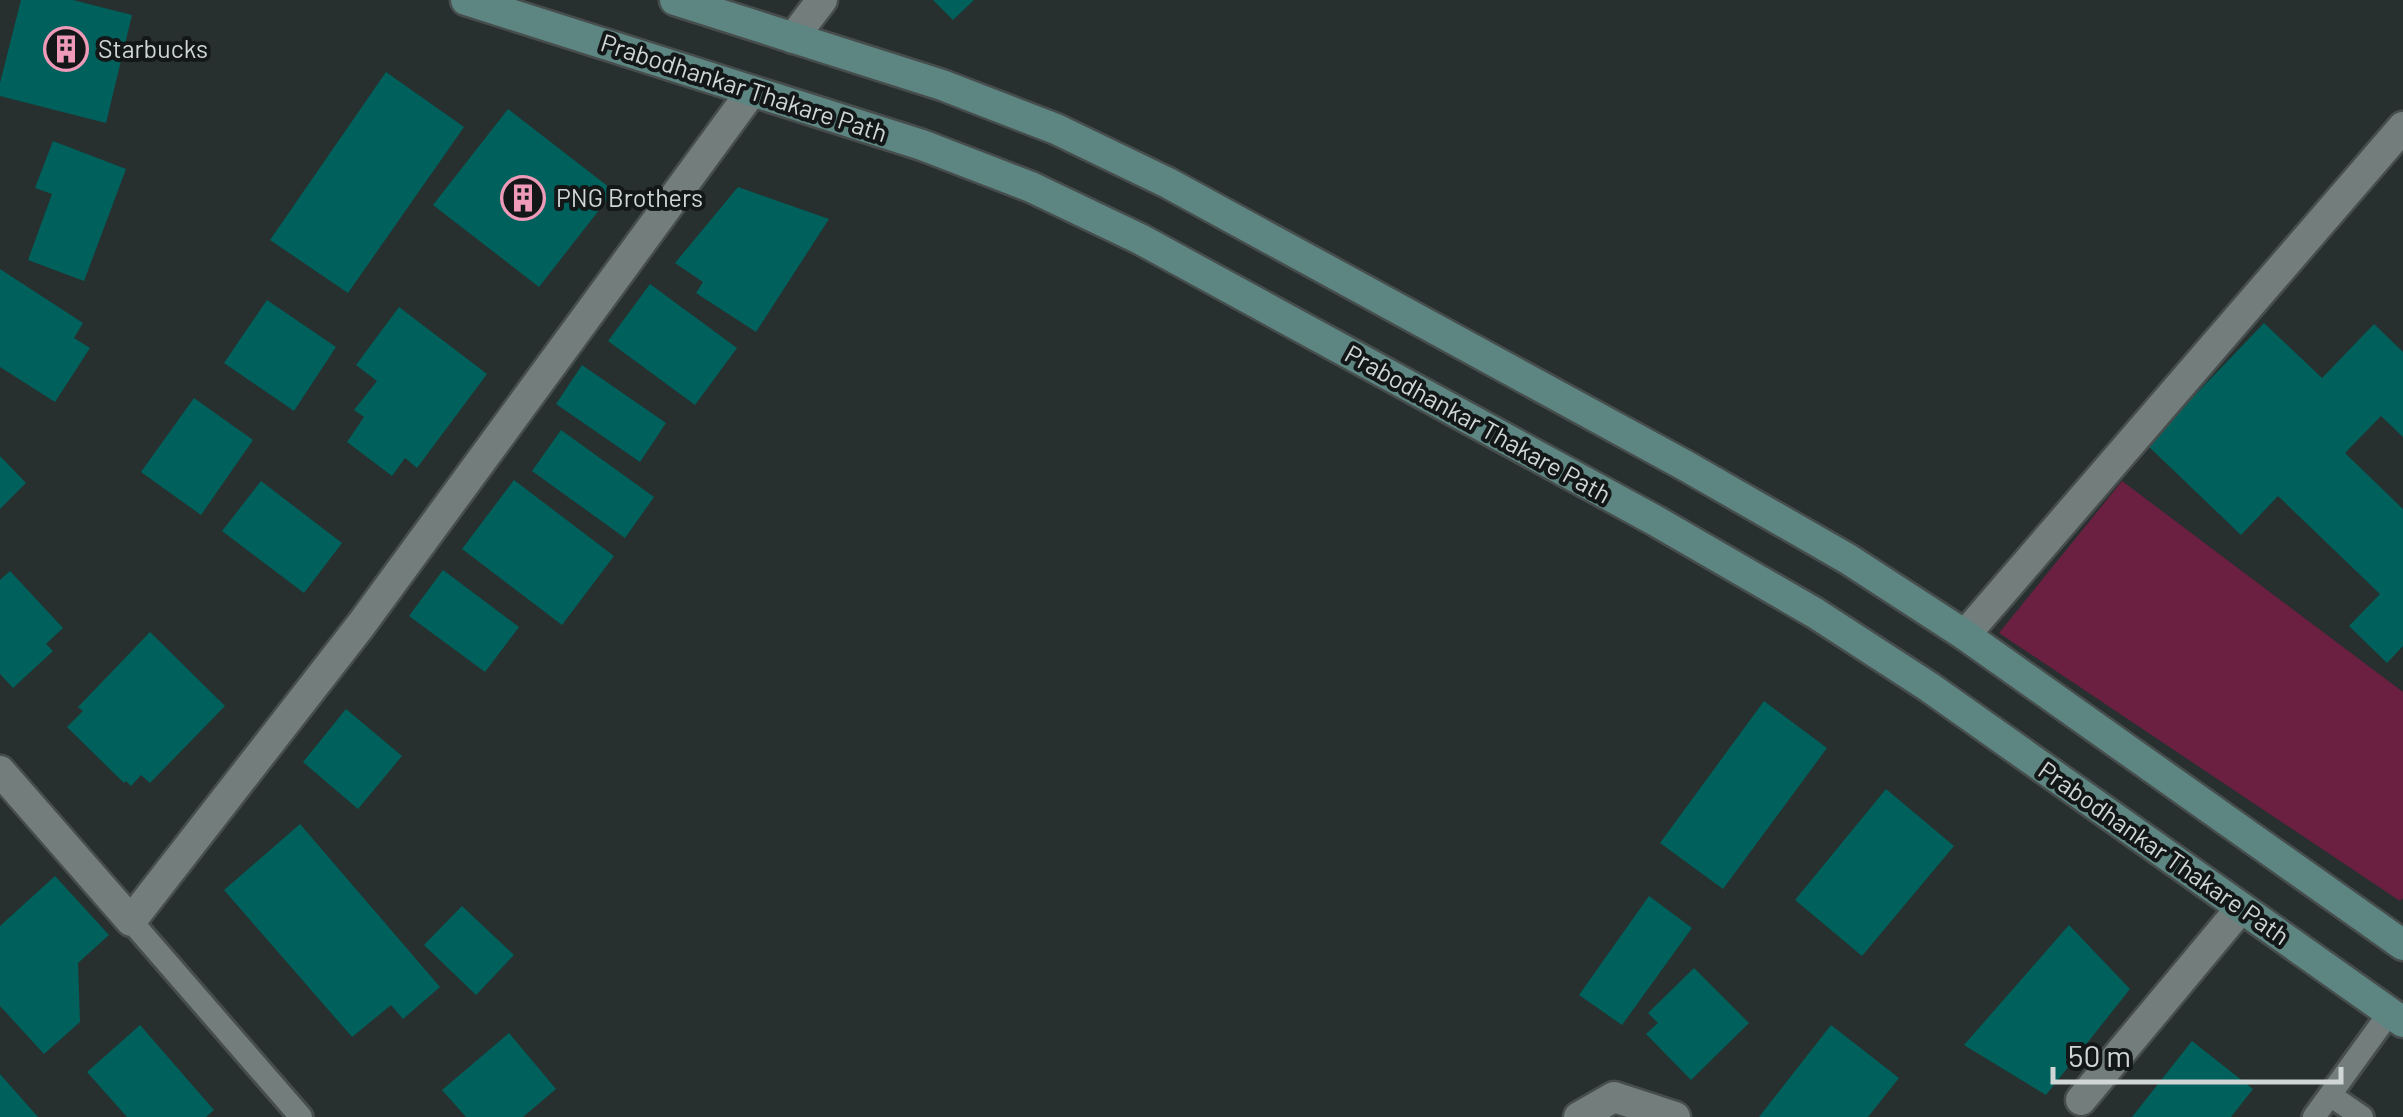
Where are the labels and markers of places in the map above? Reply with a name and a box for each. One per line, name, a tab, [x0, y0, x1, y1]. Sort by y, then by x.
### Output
building icon: Starbucks	[43, 26, 89, 72]
place label: Starbucks	[98, 33, 208, 63]
building icon: PNG Brothers	[500, 175, 546, 221]
place label: PNG Brothers	[556, 182, 703, 212]

